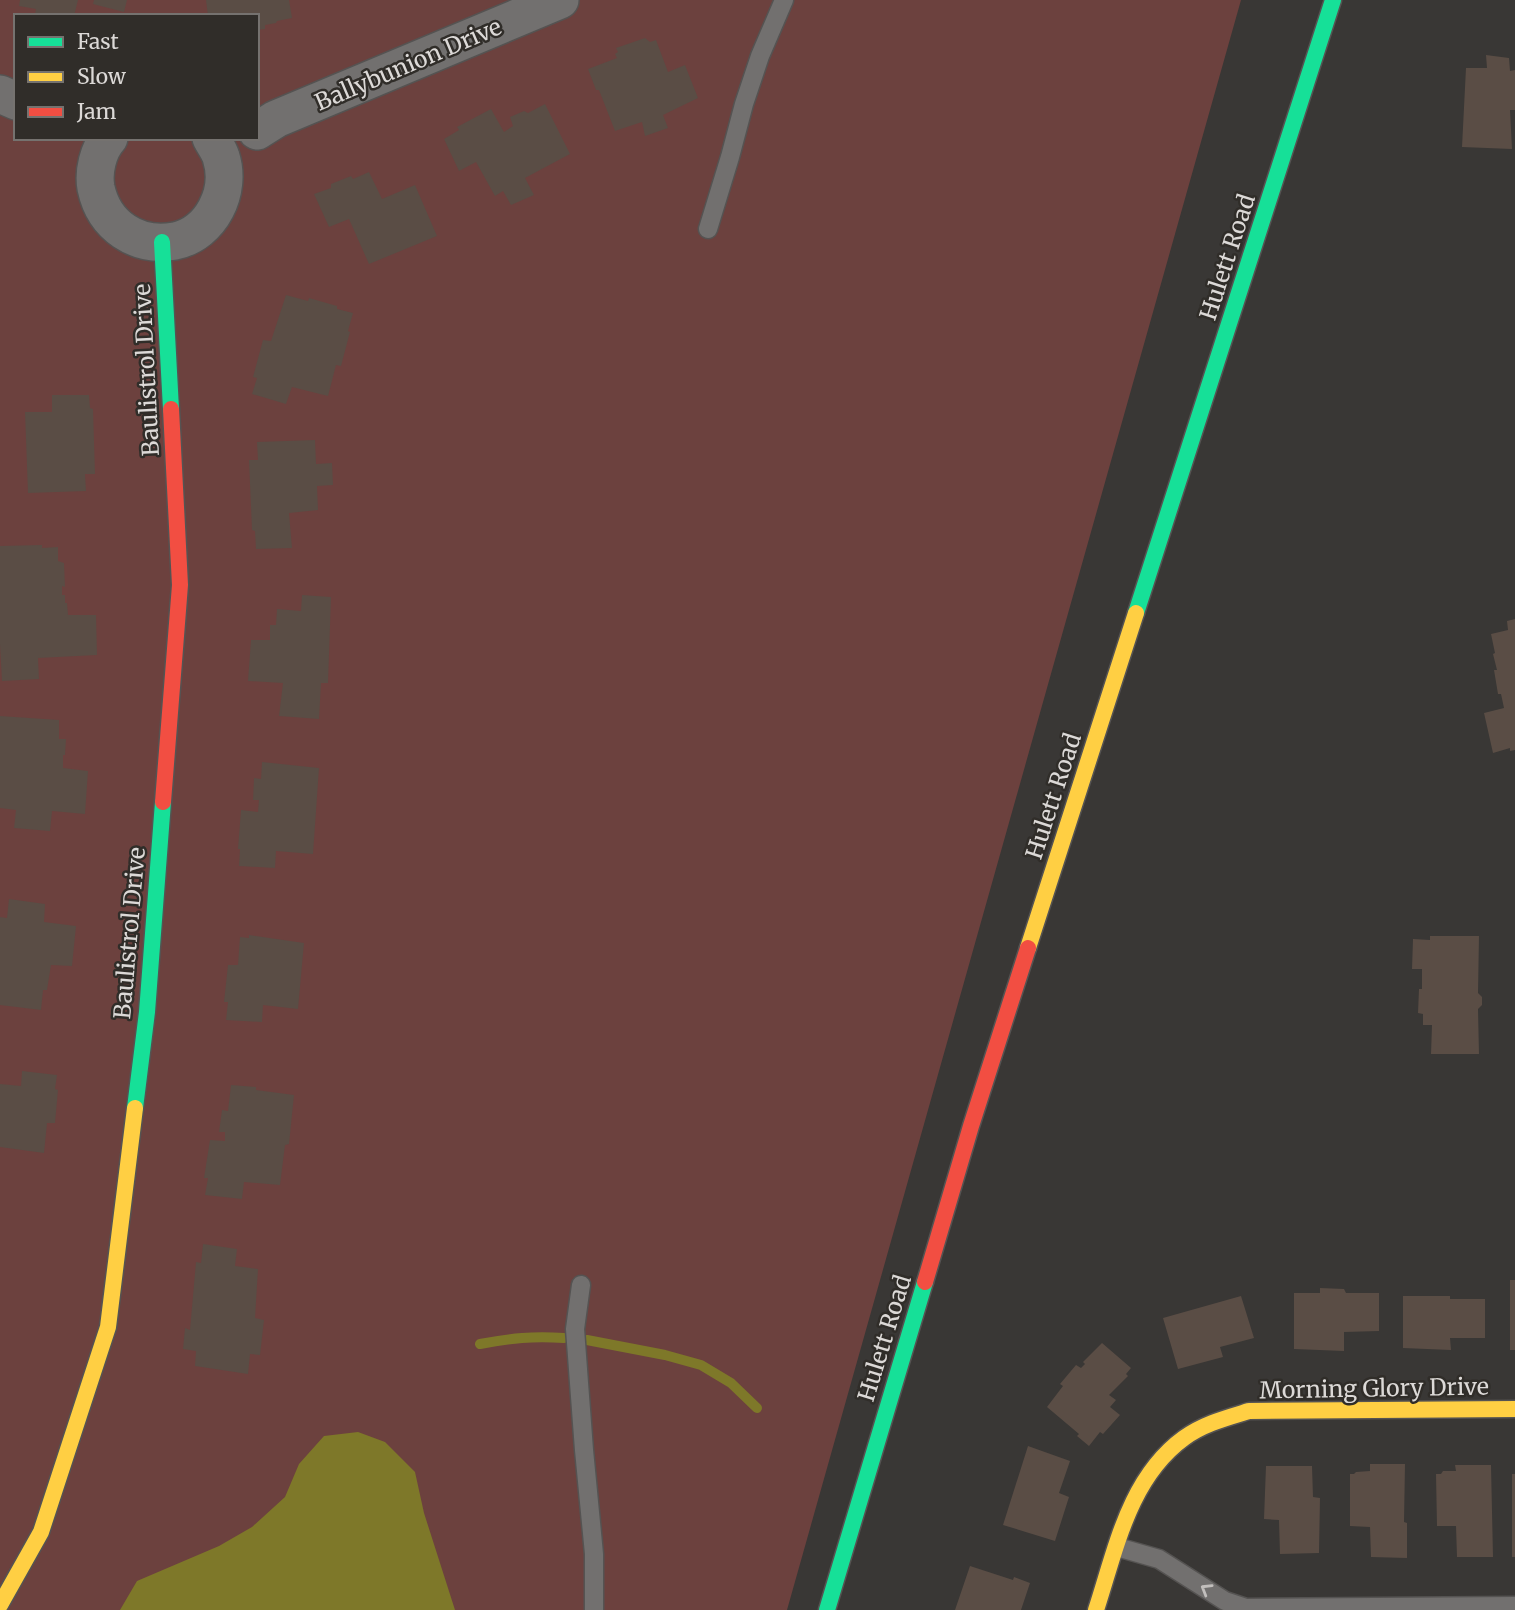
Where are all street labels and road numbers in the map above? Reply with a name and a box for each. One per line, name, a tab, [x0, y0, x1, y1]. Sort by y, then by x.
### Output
street label: Ballybunion Drive	[310, 12, 506, 116]
street label: Hulett Road	[1193, 190, 1261, 324]
street label: Baulistrol Drive	[127, 283, 165, 457]
street label: Hulett Road	[1019, 729, 1087, 863]
street label: Baulistrol Drive	[107, 846, 151, 1020]
street label: Hulett Road	[851, 1271, 917, 1405]
street label: Morning Glory Drive	[1259, 1371, 1489, 1405]

